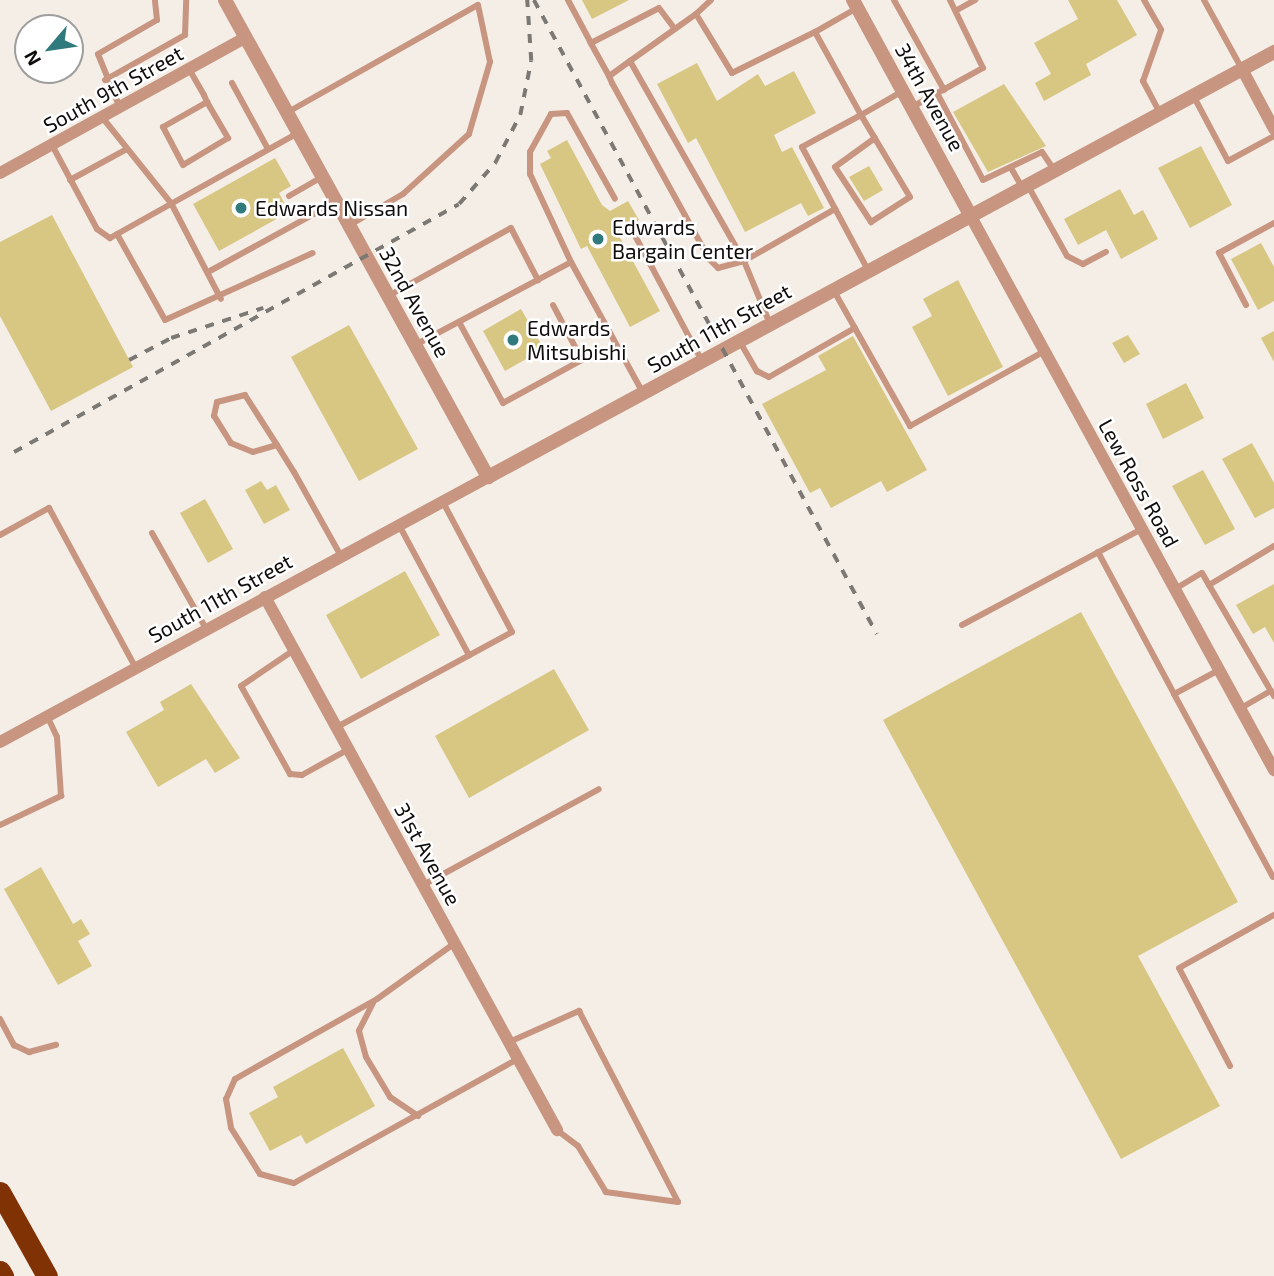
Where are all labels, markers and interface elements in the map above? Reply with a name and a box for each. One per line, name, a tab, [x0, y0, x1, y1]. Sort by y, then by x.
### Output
north arrow	[14, 14, 84, 84]
street label: 34th Avenue	[890, 38, 970, 156]
street label: South 9th Street	[39, 40, 187, 138]
text: N	[19, 47, 45, 70]
place label: Edwards Nissan	[255, 195, 408, 221]
marker: Edwards Nissan	[233, 200, 249, 216]
place label: Edwards Bargain Center	[612, 214, 753, 264]
marker: Edwards Bargain Center	[590, 231, 606, 247]
street label: 32nd Avenue	[374, 242, 456, 362]
street label: South 11th Street	[643, 278, 795, 378]
place label: Edwards Mitsubishi	[527, 315, 627, 365]
marker: Edwards Mitsubishi	[505, 332, 521, 348]
street label: Lew Ross Road	[1093, 414, 1185, 552]
street label: South 11th Street	[144, 548, 296, 648]
street label: 31st Avenue	[389, 798, 467, 910]

